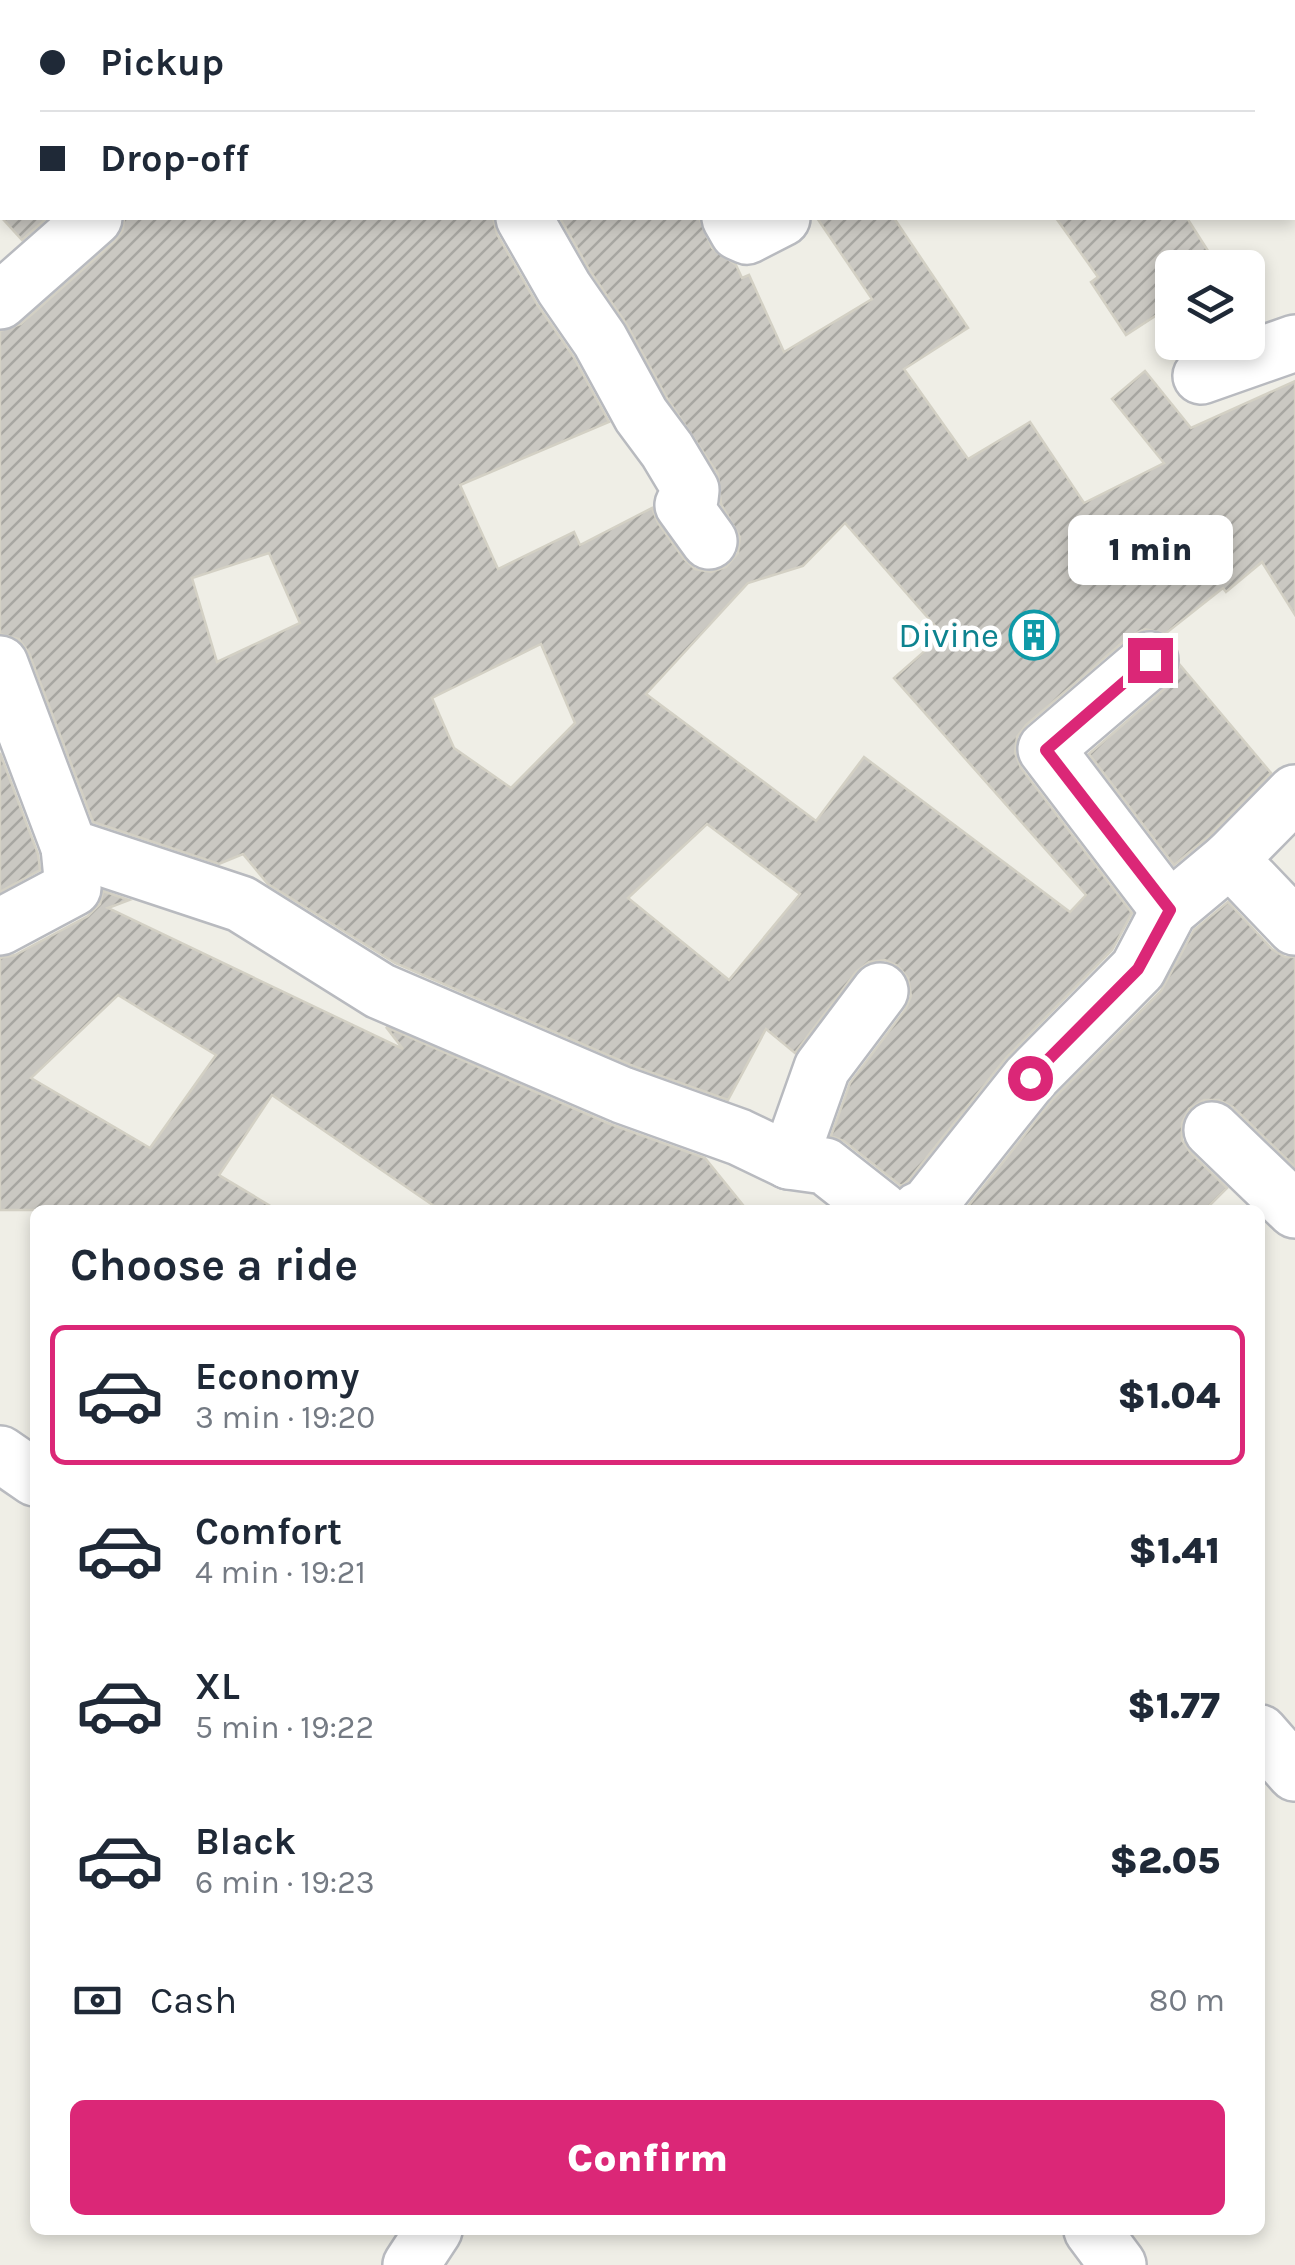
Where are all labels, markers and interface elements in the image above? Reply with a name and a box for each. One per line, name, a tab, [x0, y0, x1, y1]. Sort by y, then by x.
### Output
text: Pickup	[100, 40, 224, 85]
text: Drop-off	[100, 136, 249, 181]
map controls	[1155, 250, 1265, 360]
button: layers	[1155, 250, 1265, 360]
callout: 1 min	[1068, 515, 1232, 585]
text: 1 min	[1109, 531, 1192, 568]
building icon: Divine	[1008, 609, 1060, 661]
place label: Divine	[898, 615, 999, 656]
route end	[1128, 638, 1173, 683]
route start	[1008, 1056, 1053, 1101]
text: Choose a ride	[70, 1239, 358, 1291]
icon: car	[75, 1350, 165, 1440]
text: Economy	[195, 1354, 359, 1399]
text: $1.04	[1118, 1373, 1220, 1418]
text: 3 min · 19:20	[195, 1399, 375, 1436]
icon: car	[75, 1505, 165, 1595]
text: Comfort	[195, 1509, 342, 1554]
text: $1.41	[1129, 1528, 1220, 1573]
text: 4 min · 19:21	[195, 1554, 366, 1591]
icon: car	[75, 1660, 165, 1750]
text: XL	[195, 1664, 240, 1709]
text: $1.77	[1127, 1683, 1220, 1728]
text: 5 min · 19:22	[195, 1709, 374, 1746]
icon: car	[75, 1815, 165, 1905]
text: Black	[195, 1819, 296, 1864]
text: $2.05	[1109, 1838, 1220, 1883]
text: 6 min · 19:23	[195, 1864, 375, 1901]
icon: cash	[70, 1973, 125, 2028]
text: Cash	[150, 1978, 237, 2023]
text: 80 m	[1149, 1982, 1225, 2019]
button: Confirm	[70, 2100, 1225, 2215]

